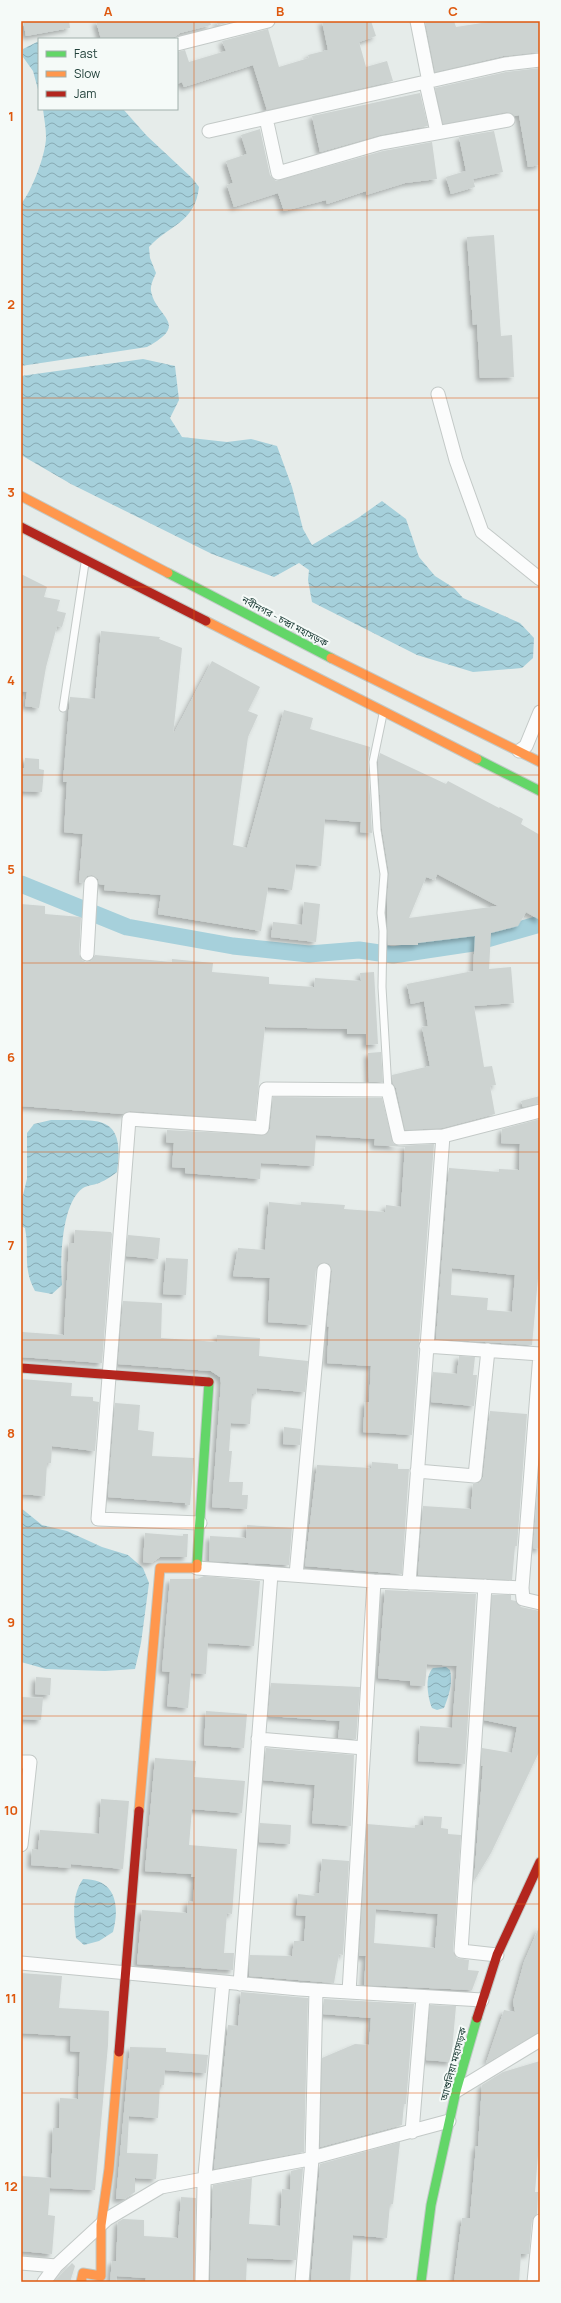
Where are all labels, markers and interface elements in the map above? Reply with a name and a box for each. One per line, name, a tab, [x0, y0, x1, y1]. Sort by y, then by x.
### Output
text: A	[104, 2, 113, 20]
text: B	[276, 2, 284, 20]
text: C	[448, 2, 458, 20]
legend	[38, 38, 178, 110]
text: Fast	[74, 45, 98, 62]
text: Slow	[74, 65, 100, 82]
text: Jam	[74, 85, 96, 102]
text: 1	[8, 107, 14, 125]
text: 2	[7, 295, 15, 313]
text: 3	[7, 483, 15, 501]
street label: নবীনগর - চন্দ্রা মহাসড়ক	[239, 592, 331, 650]
text: 4	[7, 671, 15, 689]
text: 5	[7, 860, 15, 878]
text: 6	[7, 1048, 15, 1066]
text: 7	[8, 1236, 15, 1254]
text: 8	[7, 1424, 15, 1442]
text: 9	[7, 1613, 15, 1631]
text: 10	[4, 1801, 18, 1819]
text: 11	[5, 1989, 17, 2007]
street label: আশুলিয়া মহাসড়ক	[436, 2025, 470, 2103]
text: 12	[4, 2177, 18, 2195]

